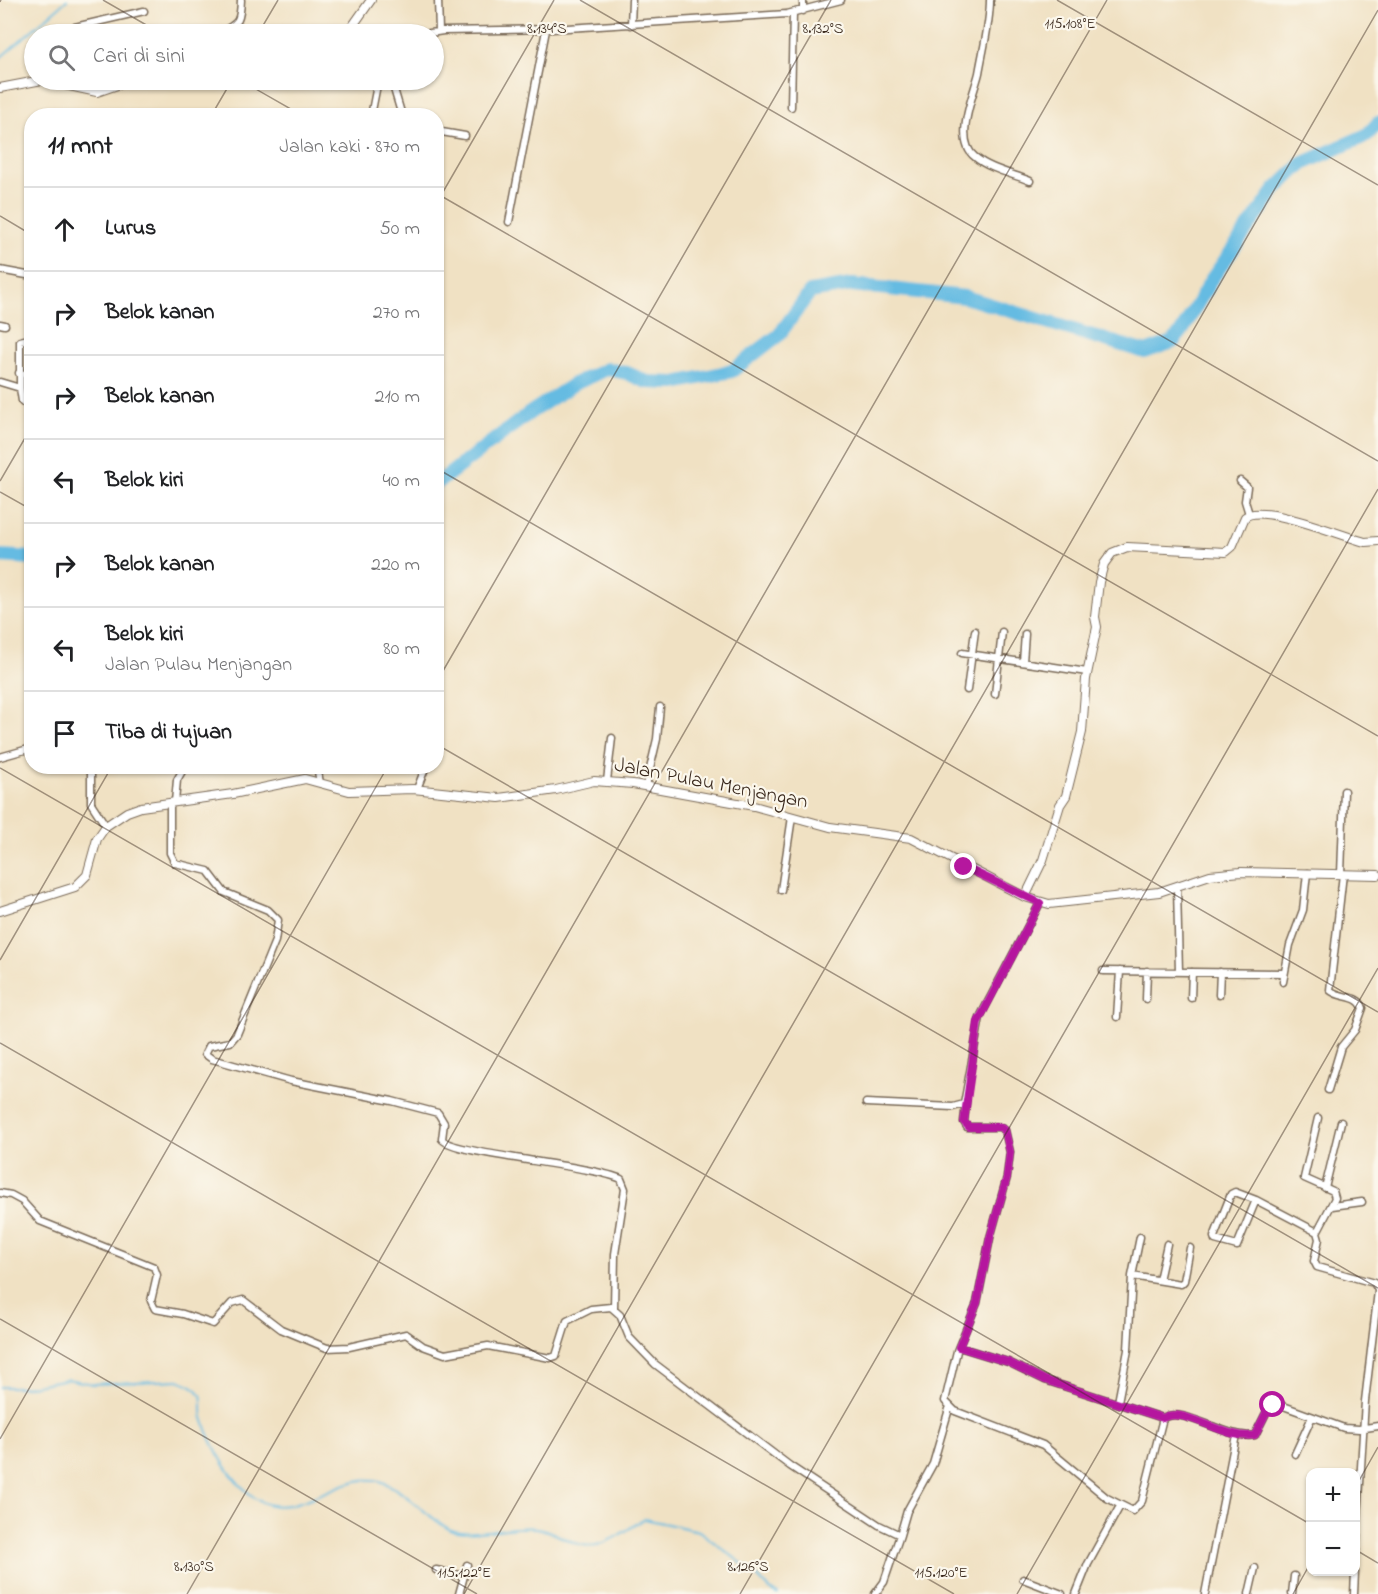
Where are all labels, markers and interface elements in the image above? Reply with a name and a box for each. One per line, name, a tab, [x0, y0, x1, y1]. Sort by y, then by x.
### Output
text: 115.108°E	[1044, 13, 1096, 35]
text: 8.134°S	[527, 18, 567, 40]
text: 8.132°S	[803, 18, 844, 40]
search box	[24, 24, 444, 90]
icon: search	[45, 41, 78, 74]
text: Cari di sini	[93, 41, 185, 73]
text: 11 mnt	[48, 128, 113, 166]
text: Jalan kaki · 870 m	[279, 133, 420, 162]
icon: ahead	[48, 213, 81, 246]
text: Lurus	[105, 213, 156, 245]
text: 50 m	[379, 215, 420, 244]
icon: right	[48, 297, 81, 330]
text: Belok kanan	[105, 297, 214, 329]
text: 270 m	[373, 299, 420, 328]
icon: right	[48, 381, 81, 414]
text: Belok kanan	[105, 381, 214, 413]
text: 210 m	[375, 383, 420, 412]
icon: left	[48, 465, 81, 498]
text: Belok kiri	[105, 465, 184, 497]
text: 40 m	[383, 467, 420, 496]
icon: right	[48, 549, 81, 582]
text: Belok kanan	[105, 549, 214, 581]
text: 220 m	[371, 551, 420, 580]
text: Belok kiri	[105, 619, 184, 651]
icon: left	[48, 633, 81, 666]
text: 80 m	[383, 635, 420, 664]
text: Jalan Pulau Menjangan	[105, 651, 292, 680]
icon: arrive	[48, 717, 81, 750]
text: Tiba di tujuan	[105, 717, 232, 749]
street label: Jalan Pulau Menjangan	[611, 751, 810, 819]
route end	[950, 853, 976, 879]
route start	[1259, 1391, 1285, 1417]
map controls	[1306, 1468, 1360, 1576]
button: +	[1306, 1468, 1360, 1522]
button: −	[1306, 1522, 1360, 1576]
text: 8.130°S	[174, 1556, 214, 1578]
text: 8.126°S	[727, 1556, 769, 1578]
text: 115.122°E	[437, 1562, 491, 1584]
text: 115.120°E	[915, 1562, 968, 1584]

